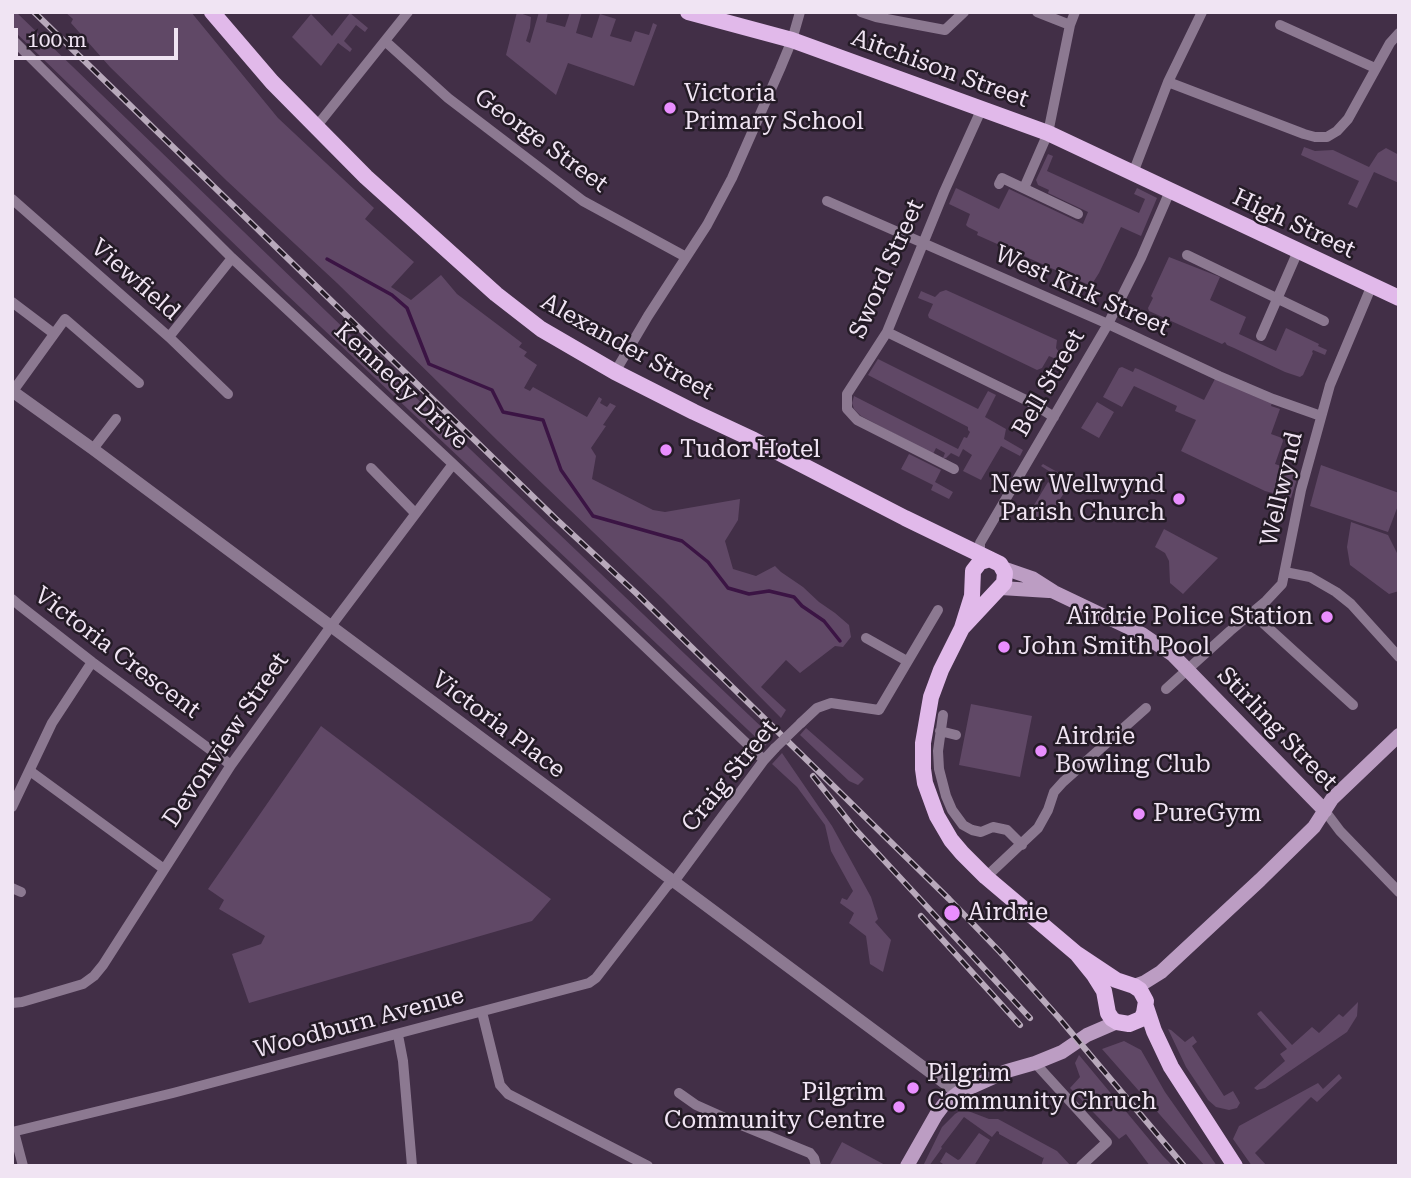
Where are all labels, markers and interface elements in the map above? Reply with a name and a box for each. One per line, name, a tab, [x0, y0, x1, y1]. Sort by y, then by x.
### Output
scale bar	[18, 14, 182, 58]
street label: Aitchison Street	[848, 24, 1032, 114]
text: 100 m	[27, 28, 87, 52]
place label: Victoria Primary School	[684, 80, 864, 136]
street label: George Street	[469, 83, 613, 199]
marker: Victoria Primary School	[662, 100, 678, 116]
street label: High Street	[1228, 183, 1360, 265]
street label: Sword Street	[844, 195, 930, 343]
street label: Viewfield	[84, 233, 186, 327]
street label: West Kirk Street	[990, 240, 1174, 342]
street label: Alexander Street	[536, 288, 718, 406]
street label: Kennedy Drive	[328, 317, 474, 455]
street label: Bell Street	[1007, 324, 1091, 442]
street label: Wellwynd	[1255, 429, 1309, 549]
place label: Tudor Hotel	[680, 436, 820, 464]
marker: Tudor Hotel	[658, 442, 674, 458]
place label: New Wellwynd Parish Church	[991, 471, 1165, 527]
marker: New Wellwynd Parish Church	[1171, 491, 1187, 507]
street label: Victoria Crescent	[28, 581, 206, 725]
place label: Airdrie Police Station	[1066, 603, 1313, 631]
marker: Airdrie Police Station	[1319, 609, 1335, 625]
place label: John Smith Pool	[1018, 633, 1210, 661]
marker: John Smith Pool	[996, 639, 1012, 655]
street label: Devonview Street	[157, 647, 295, 833]
street label: Stirling Street	[1211, 661, 1343, 797]
street label: Victoria Place	[425, 665, 571, 785]
street label: Craig Street	[676, 714, 784, 838]
place label: Airdrie Bowling Club	[1055, 723, 1211, 779]
marker: Airdrie Bowling Club	[1033, 743, 1049, 759]
place label: PureGym	[1153, 800, 1262, 828]
marker: PureGym	[1131, 806, 1147, 822]
place label: Airdrie	[968, 899, 1048, 927]
marker: Airdrie	[942, 903, 962, 923]
street label: Woodburn Avenue	[251, 981, 467, 1065]
place label: Pilgrim Community Chruch	[927, 1060, 1157, 1116]
place label: Pilgrim Community Centre	[664, 1079, 885, 1135]
marker: Pilgrim Community Chruch	[905, 1080, 921, 1096]
marker: Pilgrim Community Centre	[891, 1099, 907, 1115]

